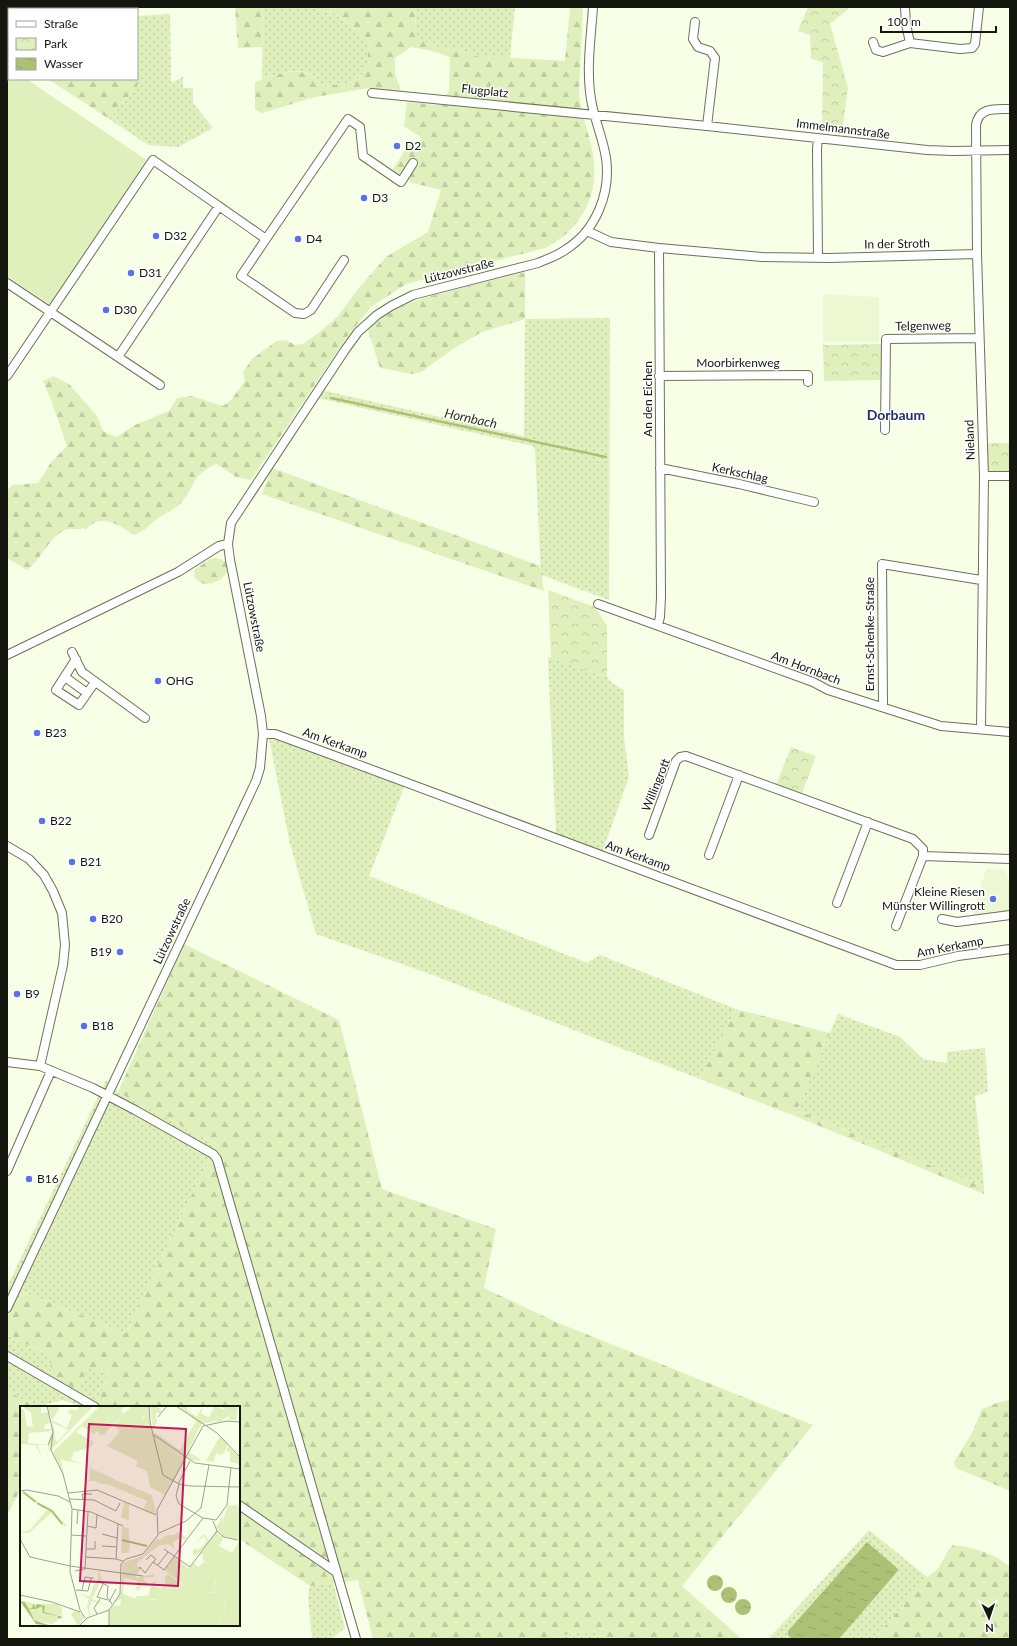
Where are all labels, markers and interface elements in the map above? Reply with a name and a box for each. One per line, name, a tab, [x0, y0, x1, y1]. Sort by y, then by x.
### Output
legend	[8, 8, 138, 80]
scale bar	[881, 8, 996, 34]
text: 100 m	[887, 14, 921, 29]
text: Straße	[44, 16, 78, 31]
text: Park	[44, 36, 68, 51]
text: Wasser	[44, 56, 83, 71]
street label: Flugplatz	[461, 81, 510, 101]
street label: Immelmannstraße	[795, 115, 891, 142]
place label: D2	[405, 138, 421, 153]
marker: D2	[392, 141, 402, 151]
place label: D3	[372, 190, 388, 205]
marker: D3	[359, 193, 369, 203]
place label: D32	[164, 228, 187, 243]
marker: D32	[151, 231, 161, 241]
place label: D4	[306, 231, 322, 246]
marker: D4	[293, 234, 303, 244]
street label: In der Stroth	[864, 235, 930, 252]
street label: Lützowstraße	[422, 255, 495, 286]
place label: D31	[139, 265, 162, 280]
marker: D31	[126, 268, 136, 278]
place label: D30	[114, 302, 137, 317]
marker: D30	[101, 305, 111, 315]
street label: Telgenweg	[895, 318, 951, 333]
street label: Moorbirkenweg	[696, 355, 780, 370]
street label: An den Eichen	[640, 361, 655, 437]
water label: Hornbach	[443, 405, 499, 431]
district label: Dorbaum	[867, 406, 925, 423]
street label: Nieland	[961, 420, 978, 461]
street label: Kerkschlag	[711, 459, 770, 486]
street label: Ernst-Schenke-Straße	[862, 577, 877, 691]
street label: Lützowstraße	[240, 581, 269, 653]
street label: Am Hornbach	[769, 647, 843, 688]
place label: OHG	[166, 673, 194, 688]
marker: OHG	[153, 676, 163, 686]
street label: Am Kerkamp	[301, 724, 370, 761]
place label: B23	[45, 725, 67, 740]
marker: B23	[32, 728, 42, 738]
street label: Willingrott	[638, 755, 673, 813]
place label: B22	[50, 813, 72, 828]
marker: B22	[37, 816, 47, 826]
street label: Am Kerkamp	[604, 837, 673, 874]
place label: B21	[80, 854, 102, 869]
marker: B21	[67, 857, 77, 867]
place label: Kleine Riesen Münster Willingrott	[882, 884, 986, 913]
marker: Kleine Riesen Münster Willingrott	[988, 894, 998, 904]
street label: Lützowstraße	[150, 895, 193, 966]
place label: B20	[101, 911, 123, 926]
marker: B20	[88, 914, 98, 924]
street label: Am Kerkamp	[915, 933, 985, 960]
place label: B19	[90, 944, 112, 959]
marker: B19	[115, 947, 125, 957]
place label: B9	[25, 986, 40, 1001]
marker: B9	[12, 989, 22, 999]
place label: B18	[92, 1018, 114, 1033]
marker: B18	[79, 1021, 89, 1031]
place label: B16	[37, 1171, 59, 1186]
marker: B16	[24, 1174, 34, 1184]
inset map	[20, 1406, 240, 1626]
north arrow	[969, 1598, 1009, 1638]
text: N	[985, 1622, 994, 1635]

